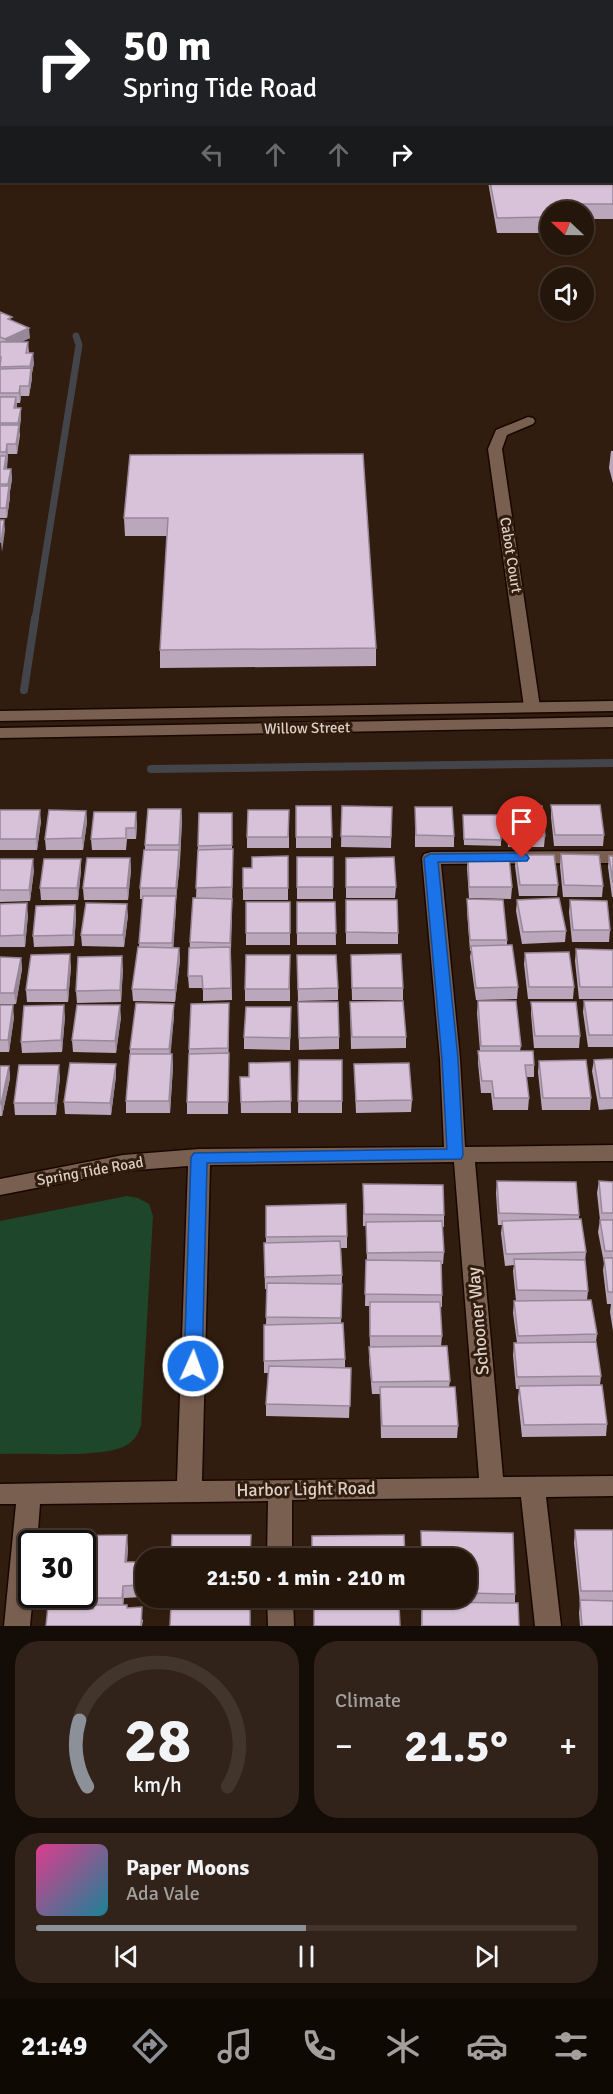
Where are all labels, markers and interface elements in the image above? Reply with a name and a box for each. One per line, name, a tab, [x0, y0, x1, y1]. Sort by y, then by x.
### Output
text: 50 m	[123, 21, 212, 72]
icon: right	[24, 24, 102, 102]
text: Spring Tide Road	[123, 72, 317, 105]
icon: left	[196, 138, 229, 171]
icon: ahead	[259, 138, 292, 171]
icon: ahead	[322, 138, 355, 171]
icon: right	[385, 138, 418, 171]
north arrow	[540, 201, 594, 255]
map controls	[540, 201, 594, 321]
button: sound	[540, 267, 594, 321]
street label: Cabot Court	[496, 516, 526, 594]
street label: Willow Street	[264, 718, 350, 738]
pin	[496, 796, 547, 858]
icon: arrive	[505, 805, 538, 838]
street label: Spring Tide Road	[35, 1153, 145, 1189]
street label: Schooner Way	[462, 1265, 494, 1376]
position arrow	[161, 1334, 225, 1398]
street label: Harbor Light Road	[236, 1477, 376, 1501]
speed limit sign: 30	[18, 1530, 96, 1608]
text: 21:50 · 1 min · 210 m	[206, 1564, 406, 1591]
text: Climate	[335, 1688, 401, 1713]
text: 28	[123, 1702, 191, 1779]
text: 21.5°	[404, 1719, 508, 1774]
text: −	[335, 1726, 353, 1767]
text: +	[559, 1726, 577, 1767]
text: km/h	[133, 1772, 181, 1798]
text: Paper Moons	[126, 1854, 249, 1881]
text: Ada Vale	[126, 1881, 200, 1906]
icon: previous	[110, 1940, 143, 1973]
icon: pause	[290, 1940, 323, 1973]
icon: next	[470, 1940, 503, 1973]
icon: directions	[129, 2025, 171, 2067]
icon: music	[214, 2025, 256, 2067]
icon: phone	[298, 2025, 340, 2067]
icon: climate	[382, 2025, 424, 2067]
icon: car	[466, 2025, 508, 2067]
icon: filters	[550, 2025, 592, 2067]
text: 21:49	[21, 2030, 87, 2063]

